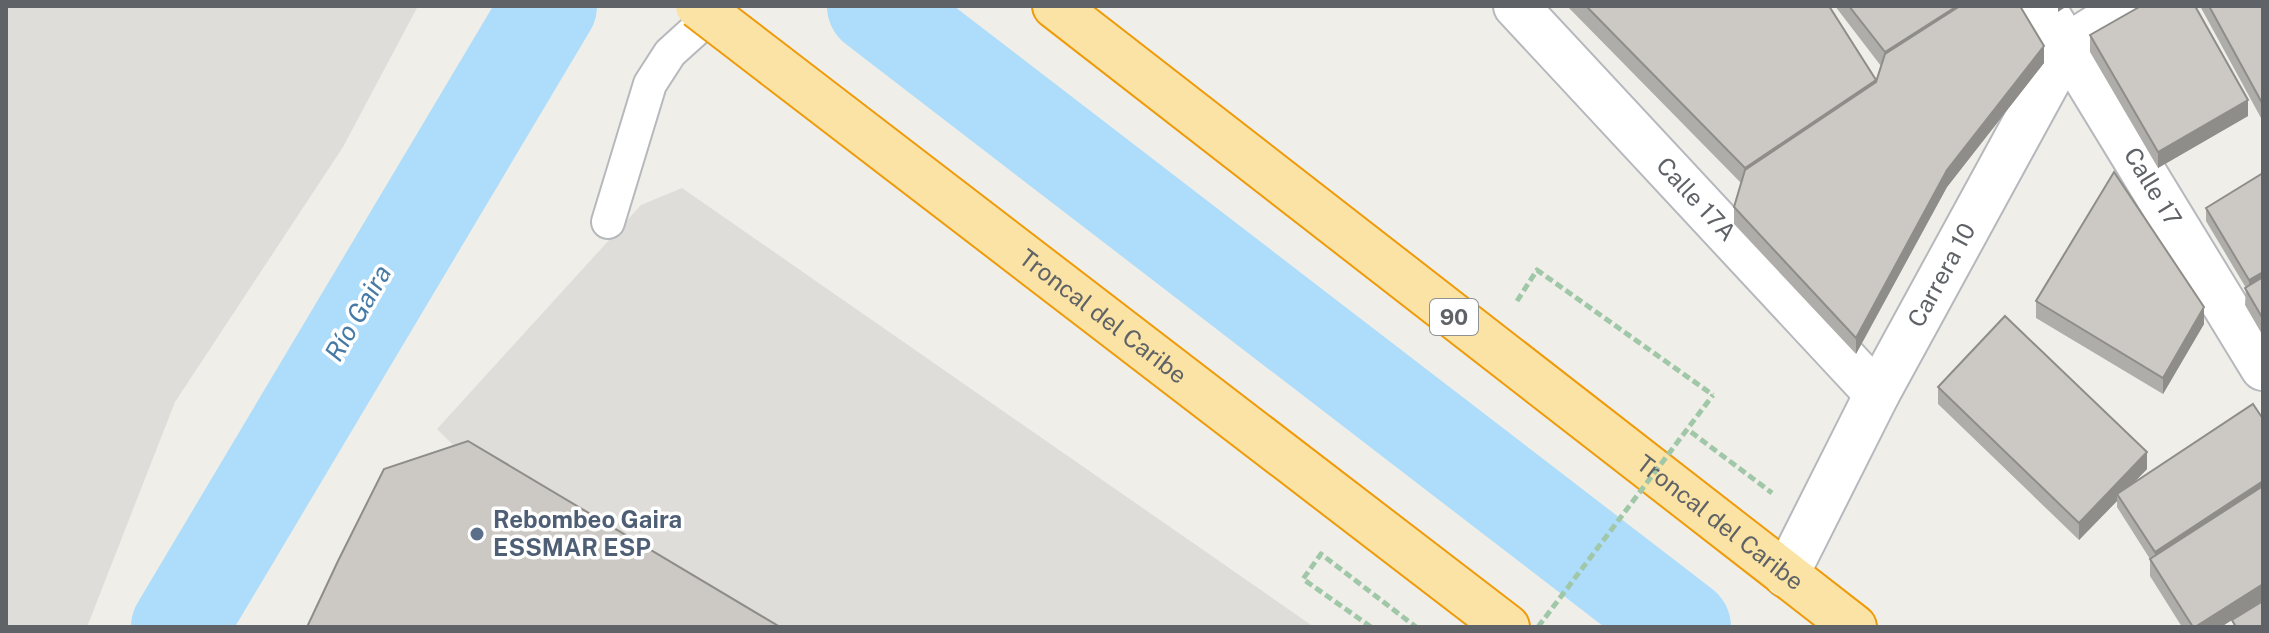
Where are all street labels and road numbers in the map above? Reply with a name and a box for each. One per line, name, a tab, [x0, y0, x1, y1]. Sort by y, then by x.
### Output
street label: Calle 17	[2119, 142, 2188, 231]
street label: Calle 17A	[1651, 151, 1742, 246]
street label: Carrera 10	[1901, 218, 1981, 332]
street label: Troncal del Caribe	[1014, 243, 1193, 389]
road number: 90	[1430, 299, 1478, 335]
street label: Troncal del Caribe	[1632, 449, 1809, 595]

